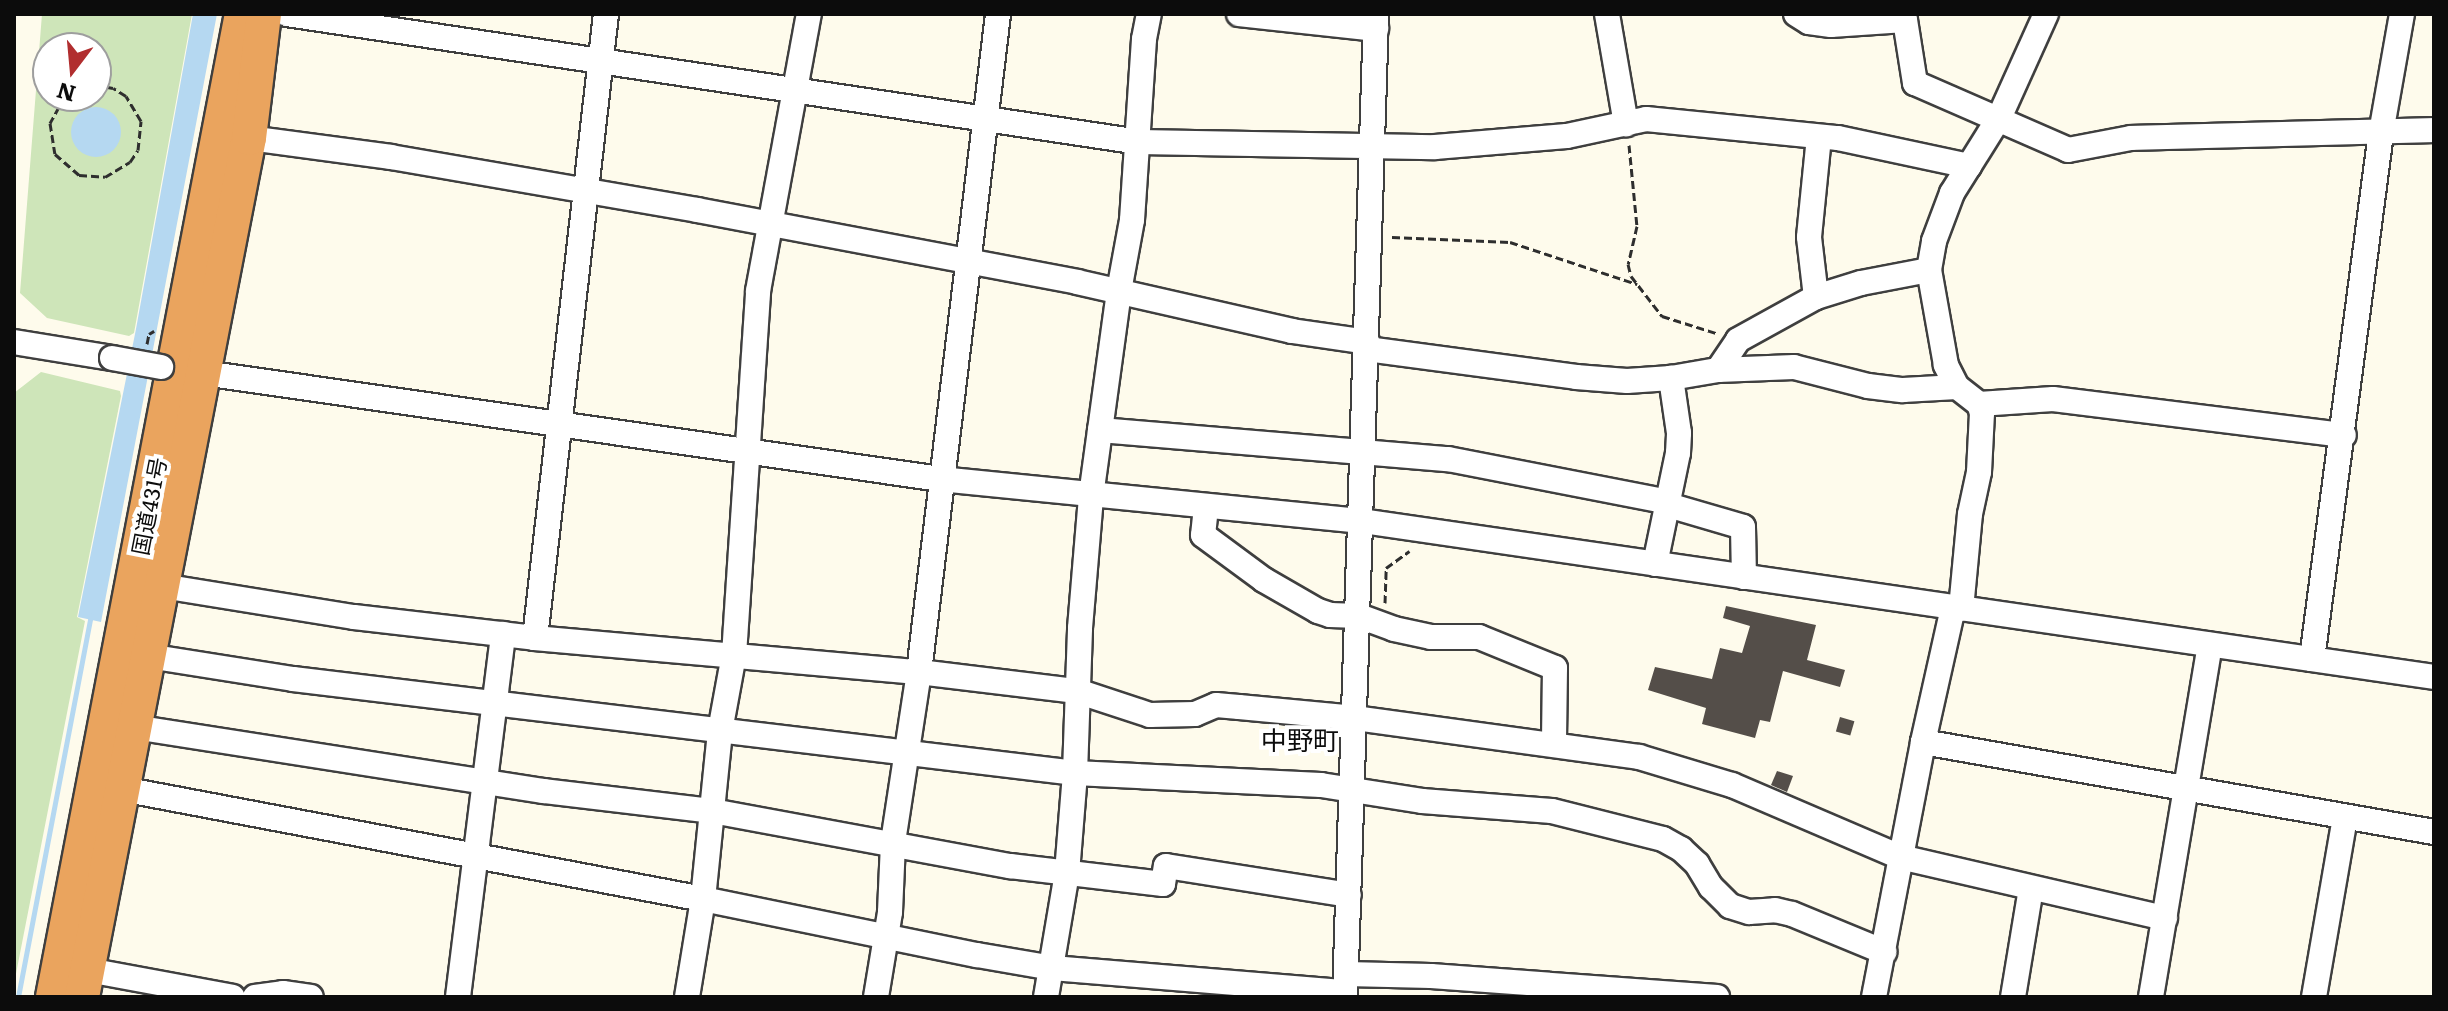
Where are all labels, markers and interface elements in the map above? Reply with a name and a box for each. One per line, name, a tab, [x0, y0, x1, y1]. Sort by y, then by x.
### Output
north arrow	[32, 32, 112, 112]
text: N	[52, 75, 79, 112]
street label: 国道431号	[126, 455, 170, 557]
district label: 中野町	[1261, 723, 1339, 755]

